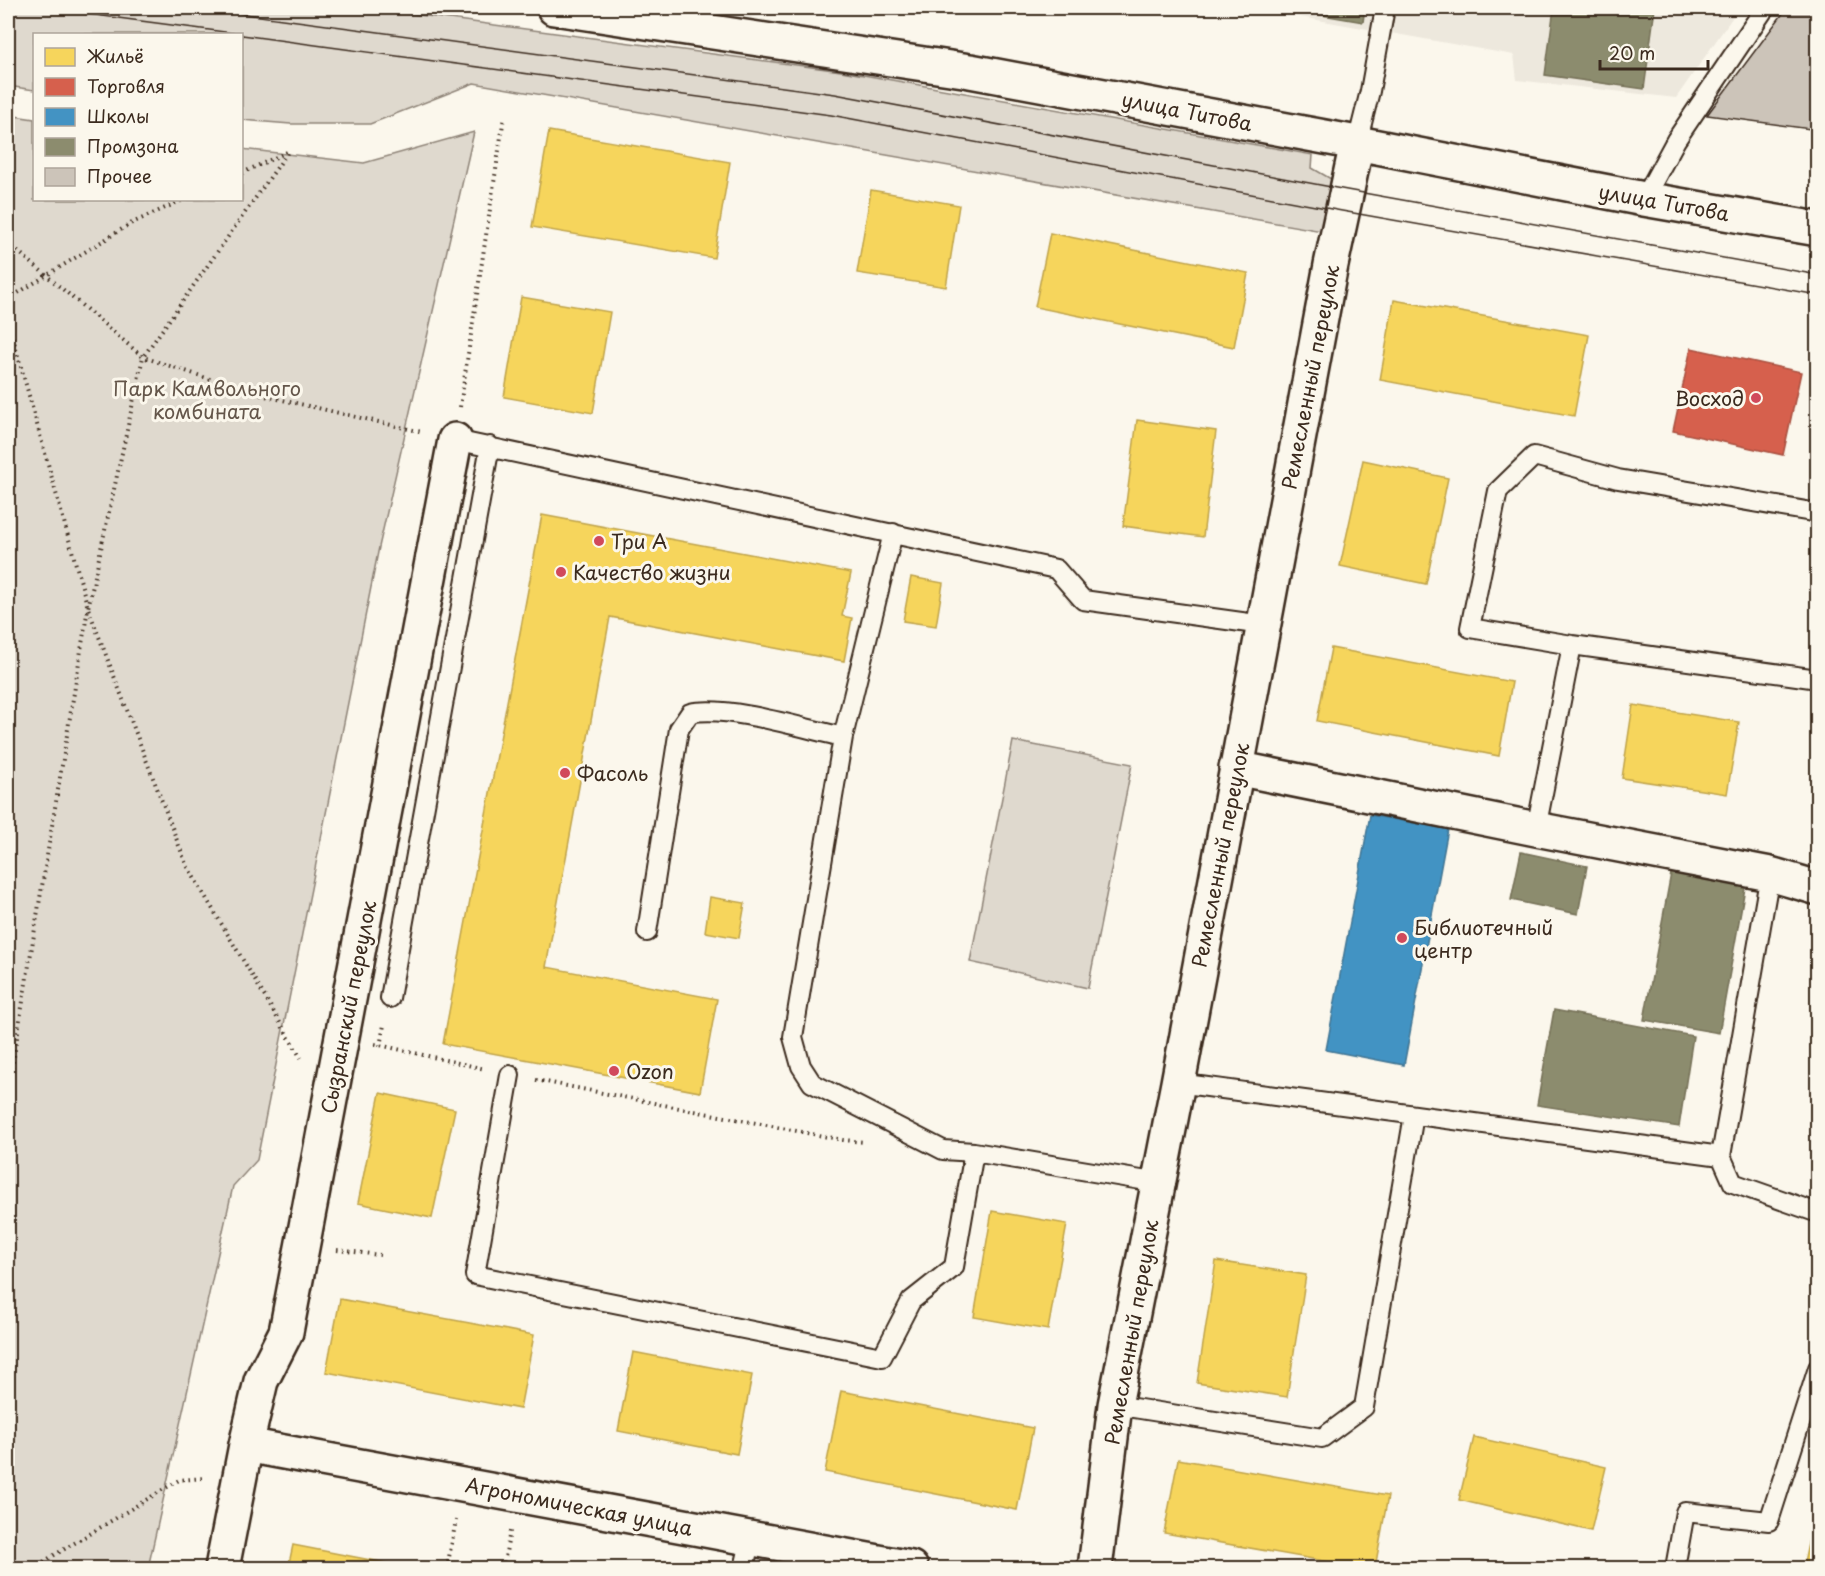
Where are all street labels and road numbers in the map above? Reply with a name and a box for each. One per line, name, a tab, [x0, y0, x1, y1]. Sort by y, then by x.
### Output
street label: улица Титова	[1119, 84, 1255, 138]
street label: улица Титова	[1596, 176, 1732, 228]
street label: Ремесленный переулок	[1274, 262, 1347, 492]
street label: Ремесленный переулок	[1184, 740, 1257, 970]
street label: Сызранский переулок	[313, 898, 383, 1116]
street label: Ремесленный переулок	[1096, 1217, 1166, 1447]
street label: Агрономическая улица	[463, 1469, 696, 1543]

